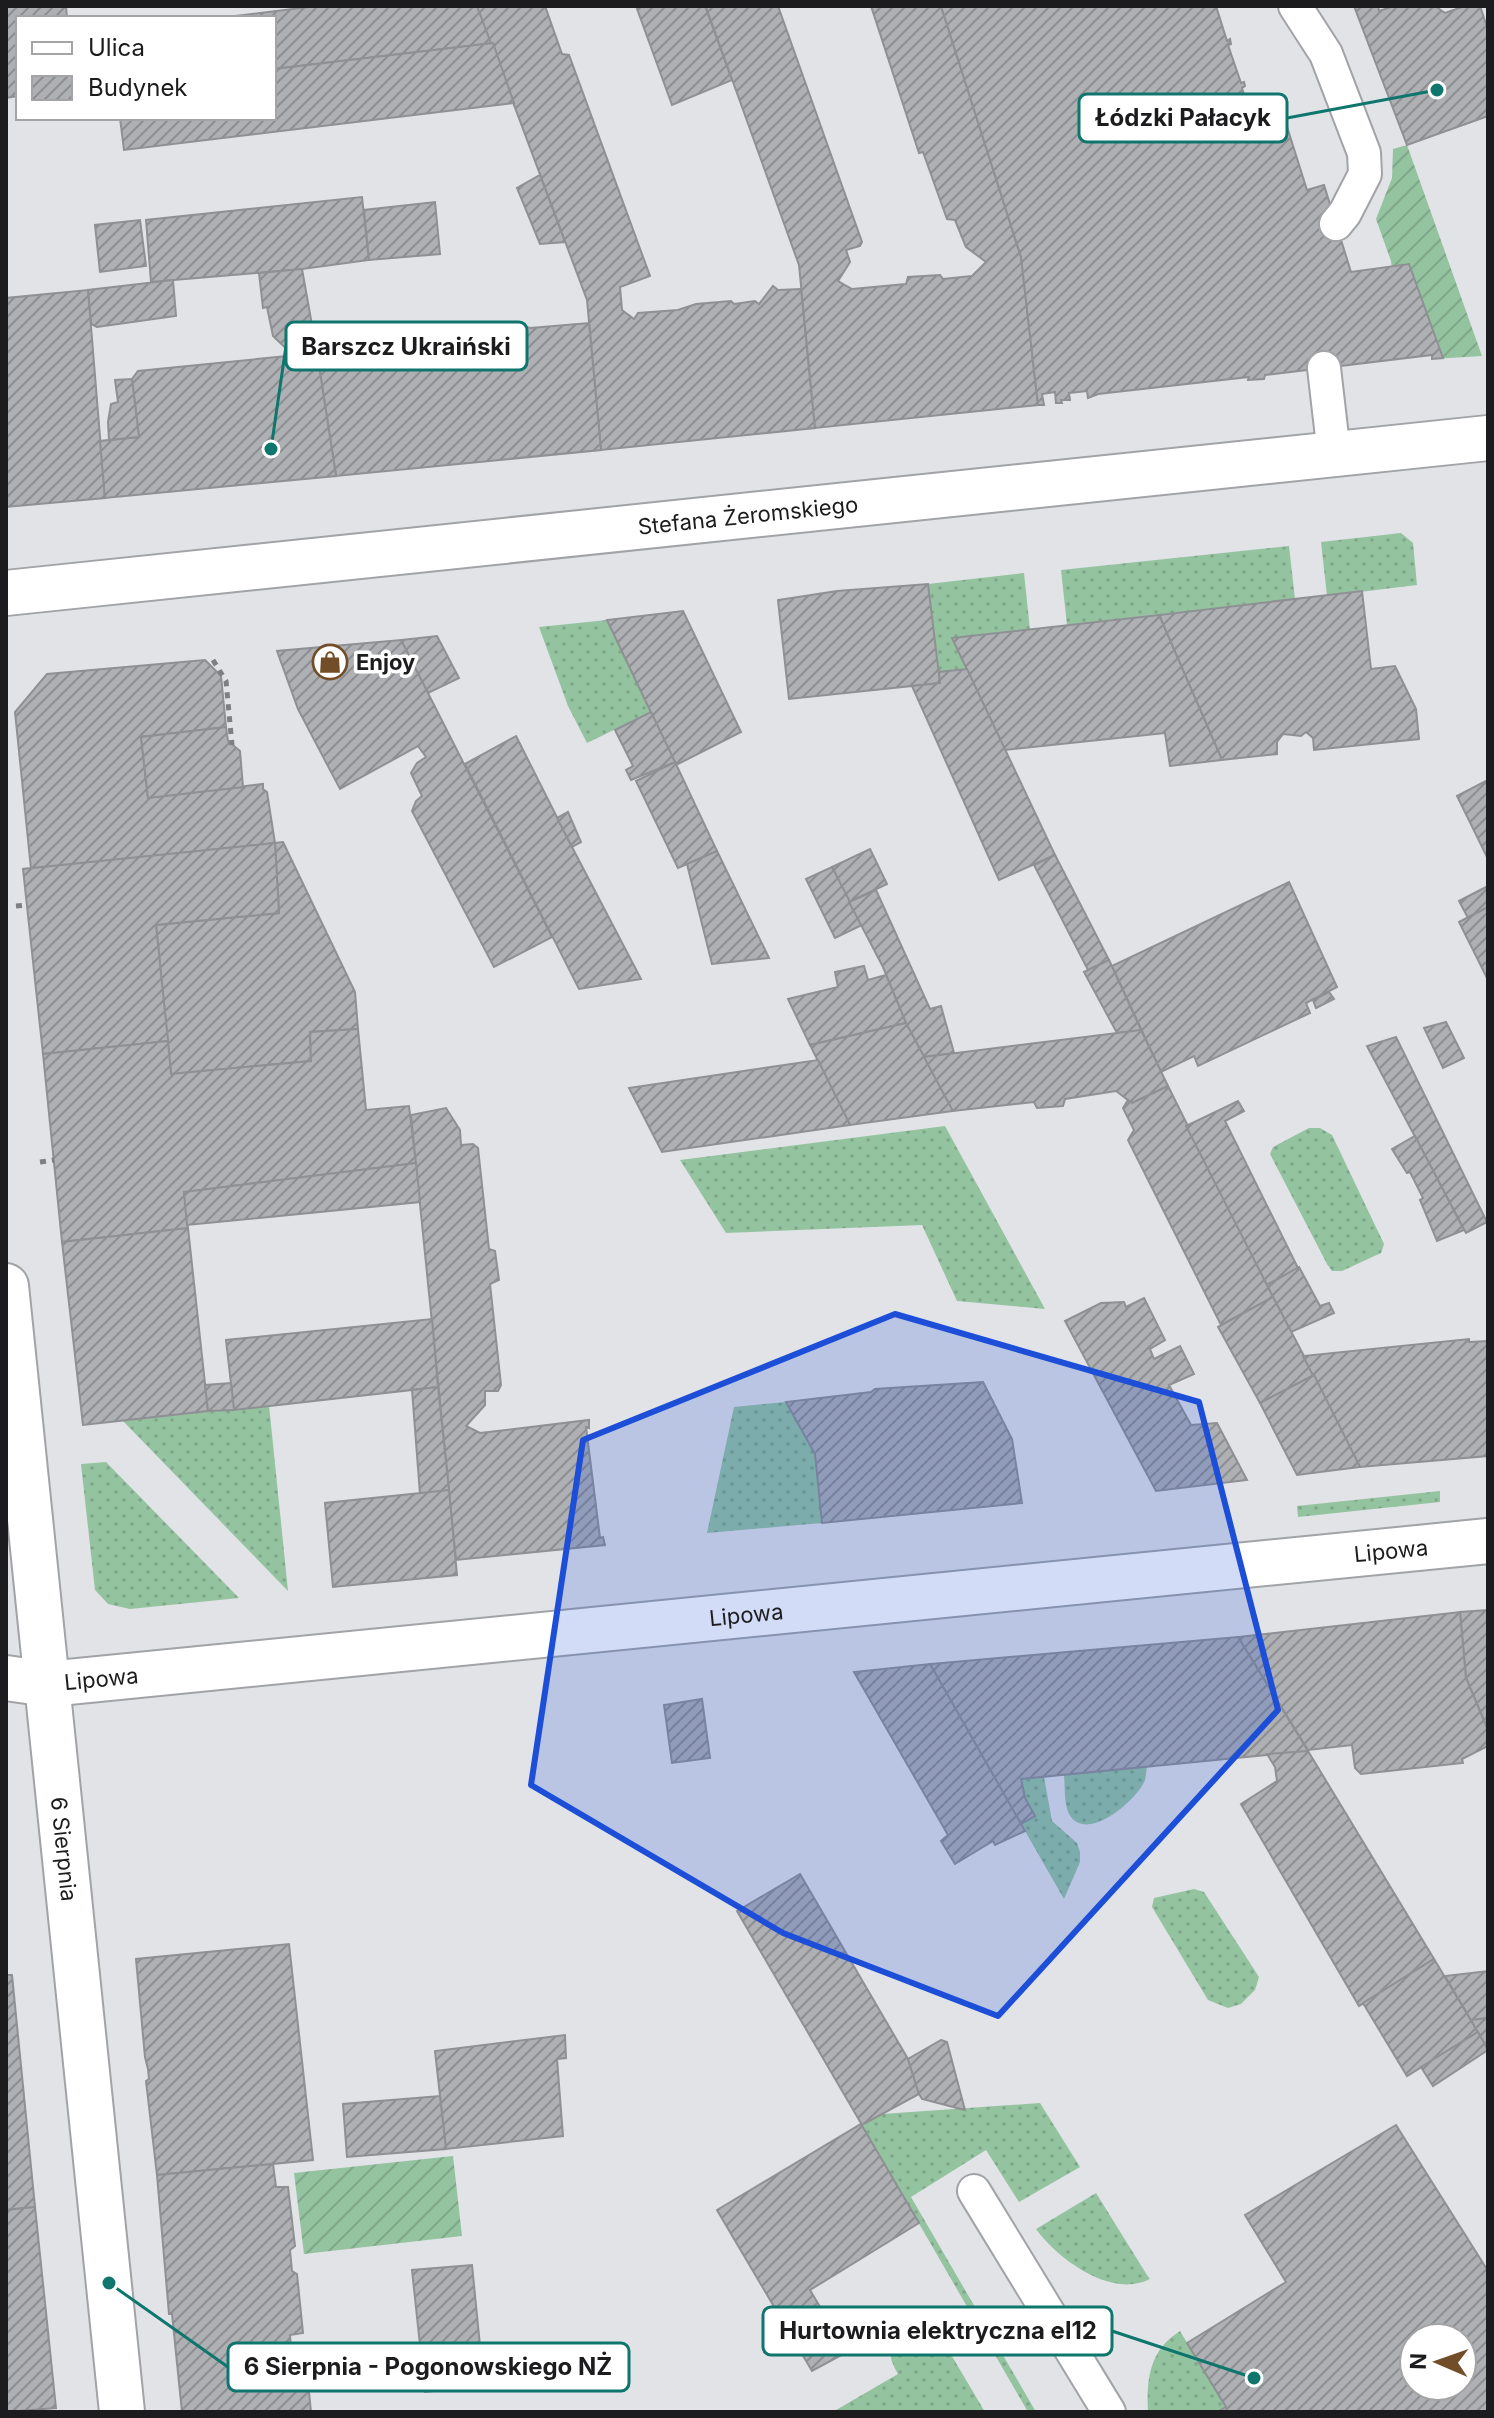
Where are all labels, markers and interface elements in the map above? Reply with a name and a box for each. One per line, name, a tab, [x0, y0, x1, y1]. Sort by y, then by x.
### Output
legend	[16, 16, 276, 120]
text: Ulica	[88, 33, 145, 62]
text: Budynek	[88, 73, 188, 102]
callout: Łódzki Pałacyk	[1079, 94, 1287, 142]
text: Łódzki Pałacyk	[1095, 103, 1271, 132]
callout: Barszcz Ukraiński	[286, 322, 527, 370]
text: Barszcz Ukraiński	[301, 332, 511, 361]
street label: Stefana Żeromskiego	[637, 491, 859, 540]
shop icon: Enjoy	[311, 643, 349, 681]
place label: Enjoy	[356, 649, 415, 675]
street label: Lipowa	[1353, 1534, 1429, 1567]
street label: Lipowa	[708, 1598, 784, 1631]
street label: Lipowa	[63, 1662, 140, 1695]
street label: 6 Sierpnia	[46, 1795, 82, 1903]
callout: Hurtownia elektryczna el12	[763, 2307, 1112, 2355]
text: Hurtownia elektryczna el12	[779, 2316, 1097, 2345]
north arrow	[1398, 2322, 1478, 2402]
callout: 6 Sierpnia - Pogonowskiego NŻ	[228, 2343, 629, 2391]
text: 6 Sierpnia - Pogonowskiego NŻ	[244, 2351, 612, 2381]
text: N	[1405, 2352, 1431, 2370]

